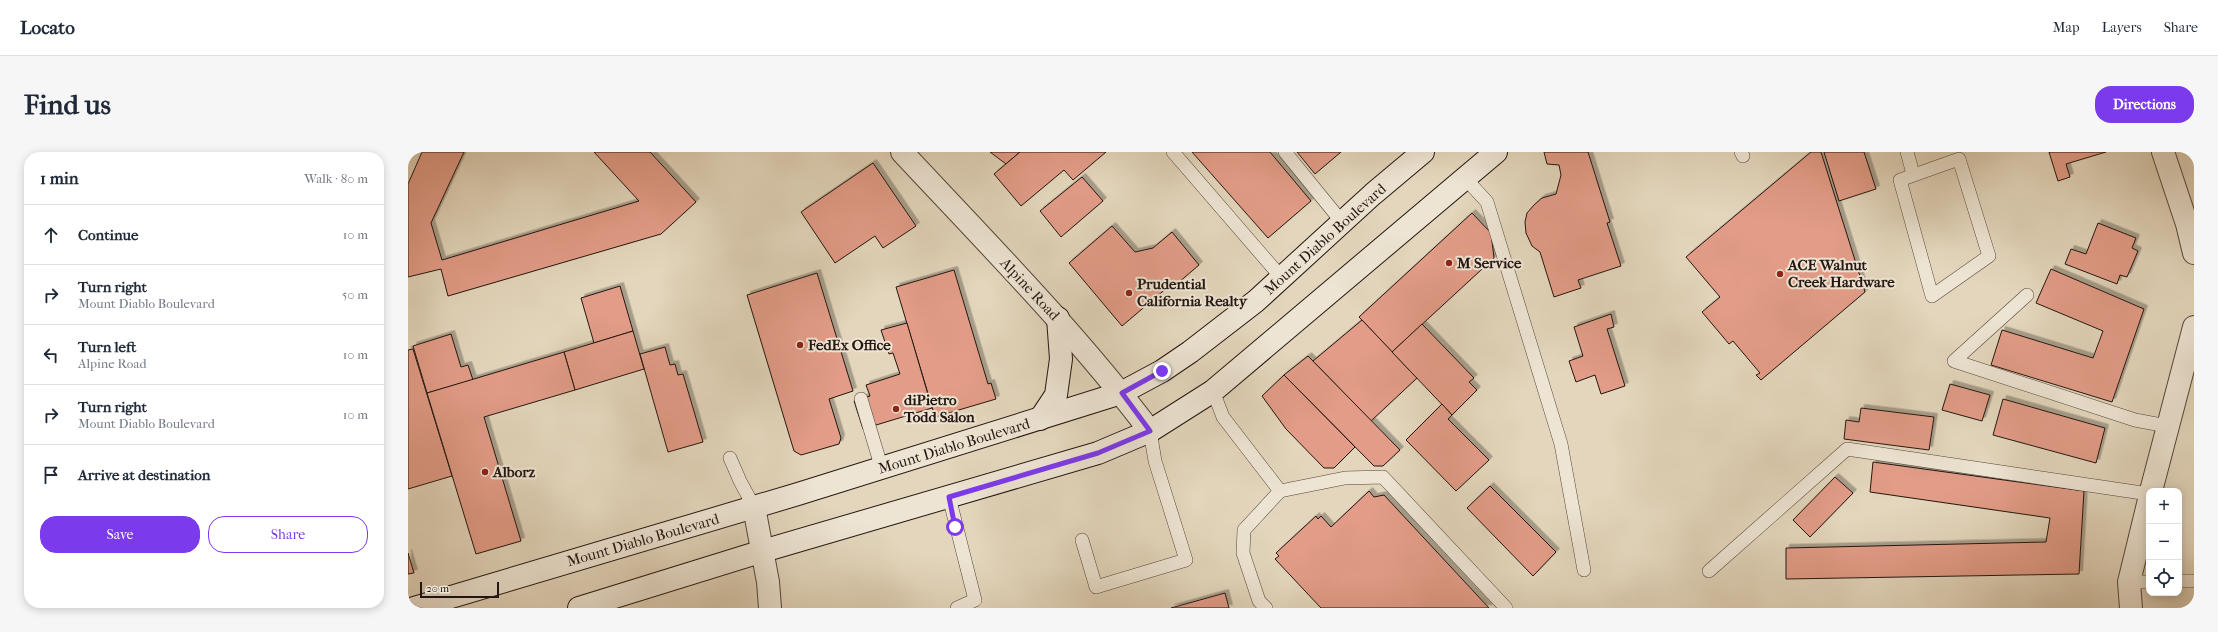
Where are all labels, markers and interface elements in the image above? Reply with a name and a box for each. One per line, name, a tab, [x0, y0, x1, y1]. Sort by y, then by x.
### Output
text: Locato	[20, 17, 75, 39]
text: Map	[2053, 19, 2080, 36]
text: Layers	[2102, 19, 2142, 36]
text: Share	[2164, 19, 2198, 36]
button: Directions	[2095, 86, 2194, 123]
text: Find us	[24, 88, 111, 121]
text: 1 min	[40, 168, 79, 188]
text: Walk · 80 m	[304, 171, 368, 186]
street label: Mount Diablo Boulevard	[1260, 179, 1390, 298]
icon: ahead	[40, 224, 62, 246]
text: Continue	[78, 226, 138, 244]
text: 10 m	[343, 227, 368, 242]
street label: Alpine Road	[996, 253, 1064, 325]
place label: M Service	[1456, 254, 1522, 272]
place label: ACE Walnut Creek Hardware	[1787, 256, 1895, 291]
marker: M Service	[1444, 258, 1454, 268]
marker: ACE Walnut Creek Hardware	[1775, 269, 1785, 279]
place label: Prudential California Realty	[1137, 275, 1248, 310]
text: Turn right	[78, 278, 147, 296]
icon: right	[40, 284, 62, 306]
text: 50 m	[342, 287, 368, 302]
marker: Prudential California Realty	[1124, 288, 1134, 298]
text: Mount Diablo Boulevard	[78, 296, 215, 311]
place label: FedEx Office	[807, 336, 891, 354]
text: Turn left	[78, 338, 136, 356]
marker: FedEx Office	[795, 340, 805, 350]
icon: left	[40, 344, 62, 366]
text: 10 m	[343, 347, 368, 362]
text: Alpine Road	[78, 356, 147, 371]
route end	[1153, 362, 1171, 380]
place label: diPietro Todd Salon	[903, 391, 975, 426]
text: Turn right	[78, 398, 147, 416]
icon: right	[40, 404, 62, 426]
marker: diPietro Todd Salon	[891, 404, 901, 414]
text: 10 m	[343, 407, 368, 422]
street label: Mount Diablo Boulevard	[876, 414, 1033, 478]
text: Mount Diablo Boulevard	[78, 416, 215, 431]
place label: Alborz	[492, 463, 536, 481]
icon: arrive	[40, 464, 62, 486]
text: Arrive at destination	[78, 466, 210, 484]
marker: Alborz	[480, 467, 490, 477]
map controls	[2146, 488, 2182, 596]
button: +	[2146, 488, 2182, 524]
street label: Mount Diablo Boulevard	[565, 509, 722, 570]
button: Save	[40, 516, 200, 553]
button: Share	[208, 516, 368, 553]
route start	[946, 518, 964, 536]
button: −	[2146, 524, 2182, 560]
button: locate	[2146, 560, 2182, 596]
scale bar	[420, 580, 499, 599]
text: 20 m	[426, 582, 449, 595]

